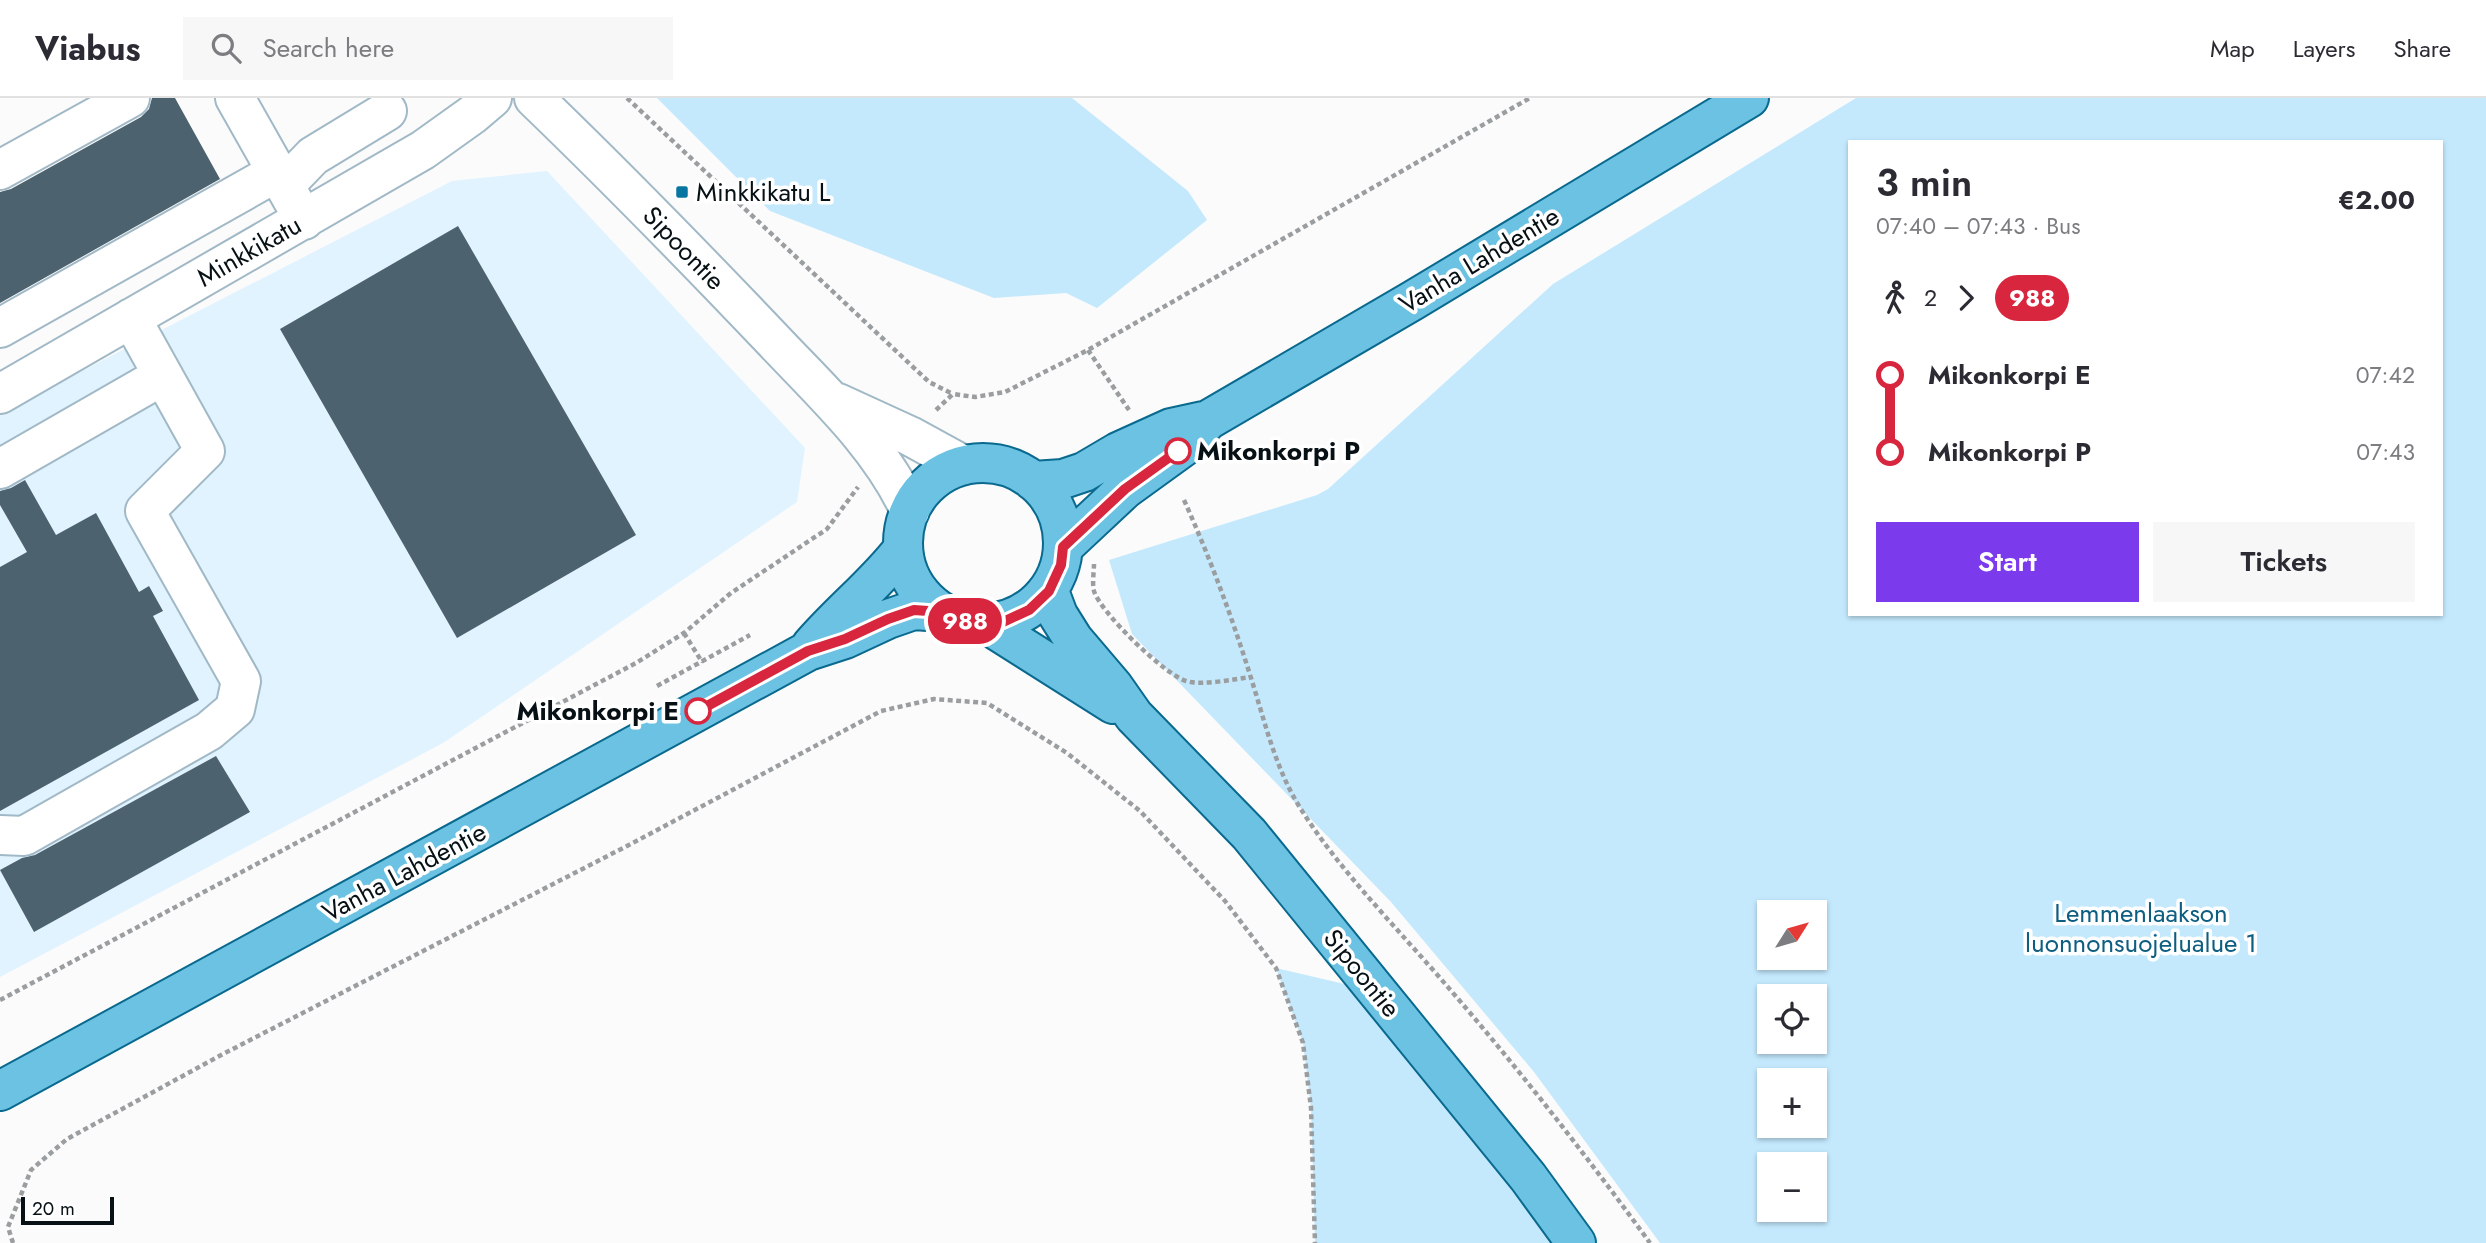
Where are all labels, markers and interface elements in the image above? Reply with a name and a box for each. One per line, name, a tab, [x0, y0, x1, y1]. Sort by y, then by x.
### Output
search box	[183, 17, 673, 80]
text: Viabus	[35, 25, 141, 72]
icon: search	[207, 29, 245, 67]
text: Search here	[263, 29, 394, 67]
text: Map	[2210, 31, 2255, 66]
text: Layers	[2293, 31, 2355, 66]
text: Share	[2393, 31, 2451, 66]
text: 3 min	[1876, 155, 1972, 210]
place label: Minkkikatu L	[696, 173, 831, 211]
text: €2.00	[2338, 181, 2415, 219]
marker: Minkkikatu L	[674, 184, 690, 200]
street label: Sipoontie	[634, 197, 734, 299]
street label: Vanha Lahdentie	[1392, 197, 1566, 323]
street label: Minkkikatu	[190, 206, 308, 296]
text: 07:40 – 07:43 · Bus	[1876, 209, 2080, 243]
icon: walk	[1876, 279, 1914, 317]
icon: forward	[1947, 279, 1985, 317]
text: 988	[2009, 280, 2055, 315]
text: 2	[1924, 281, 1937, 315]
text: Mikonkorpi E	[1928, 356, 2091, 394]
text: 07:42	[2356, 358, 2415, 392]
place label: Mikonkorpi P	[1197, 432, 1360, 470]
text: Mikonkorpi P	[1928, 433, 2091, 471]
text: 07:43	[2356, 435, 2415, 469]
marker: Mikonkorpi P	[1165, 438, 1191, 464]
button: Start	[1876, 522, 2139, 602]
button: Tickets	[2153, 522, 2415, 602]
line badge: 988	[925, 598, 1005, 644]
text: 988	[942, 603, 988, 638]
place label: Mikonkorpi E	[516, 692, 679, 730]
marker: Mikonkorpi E	[685, 698, 711, 724]
street label: Vanha Lahdentie	[315, 813, 493, 931]
park label: Lemmenlaakson luonnonsuojelualue 1	[2025, 894, 2257, 962]
north arrow	[1757, 900, 1827, 970]
map controls	[1757, 900, 1827, 1222]
street label: Sipoontie	[1314, 921, 1410, 1025]
button: locate	[1757, 984, 1827, 1054]
button: +	[1757, 1068, 1827, 1138]
button: −	[1757, 1152, 1827, 1222]
scale bar	[21, 1194, 114, 1226]
text: 20 m	[32, 1195, 75, 1222]

